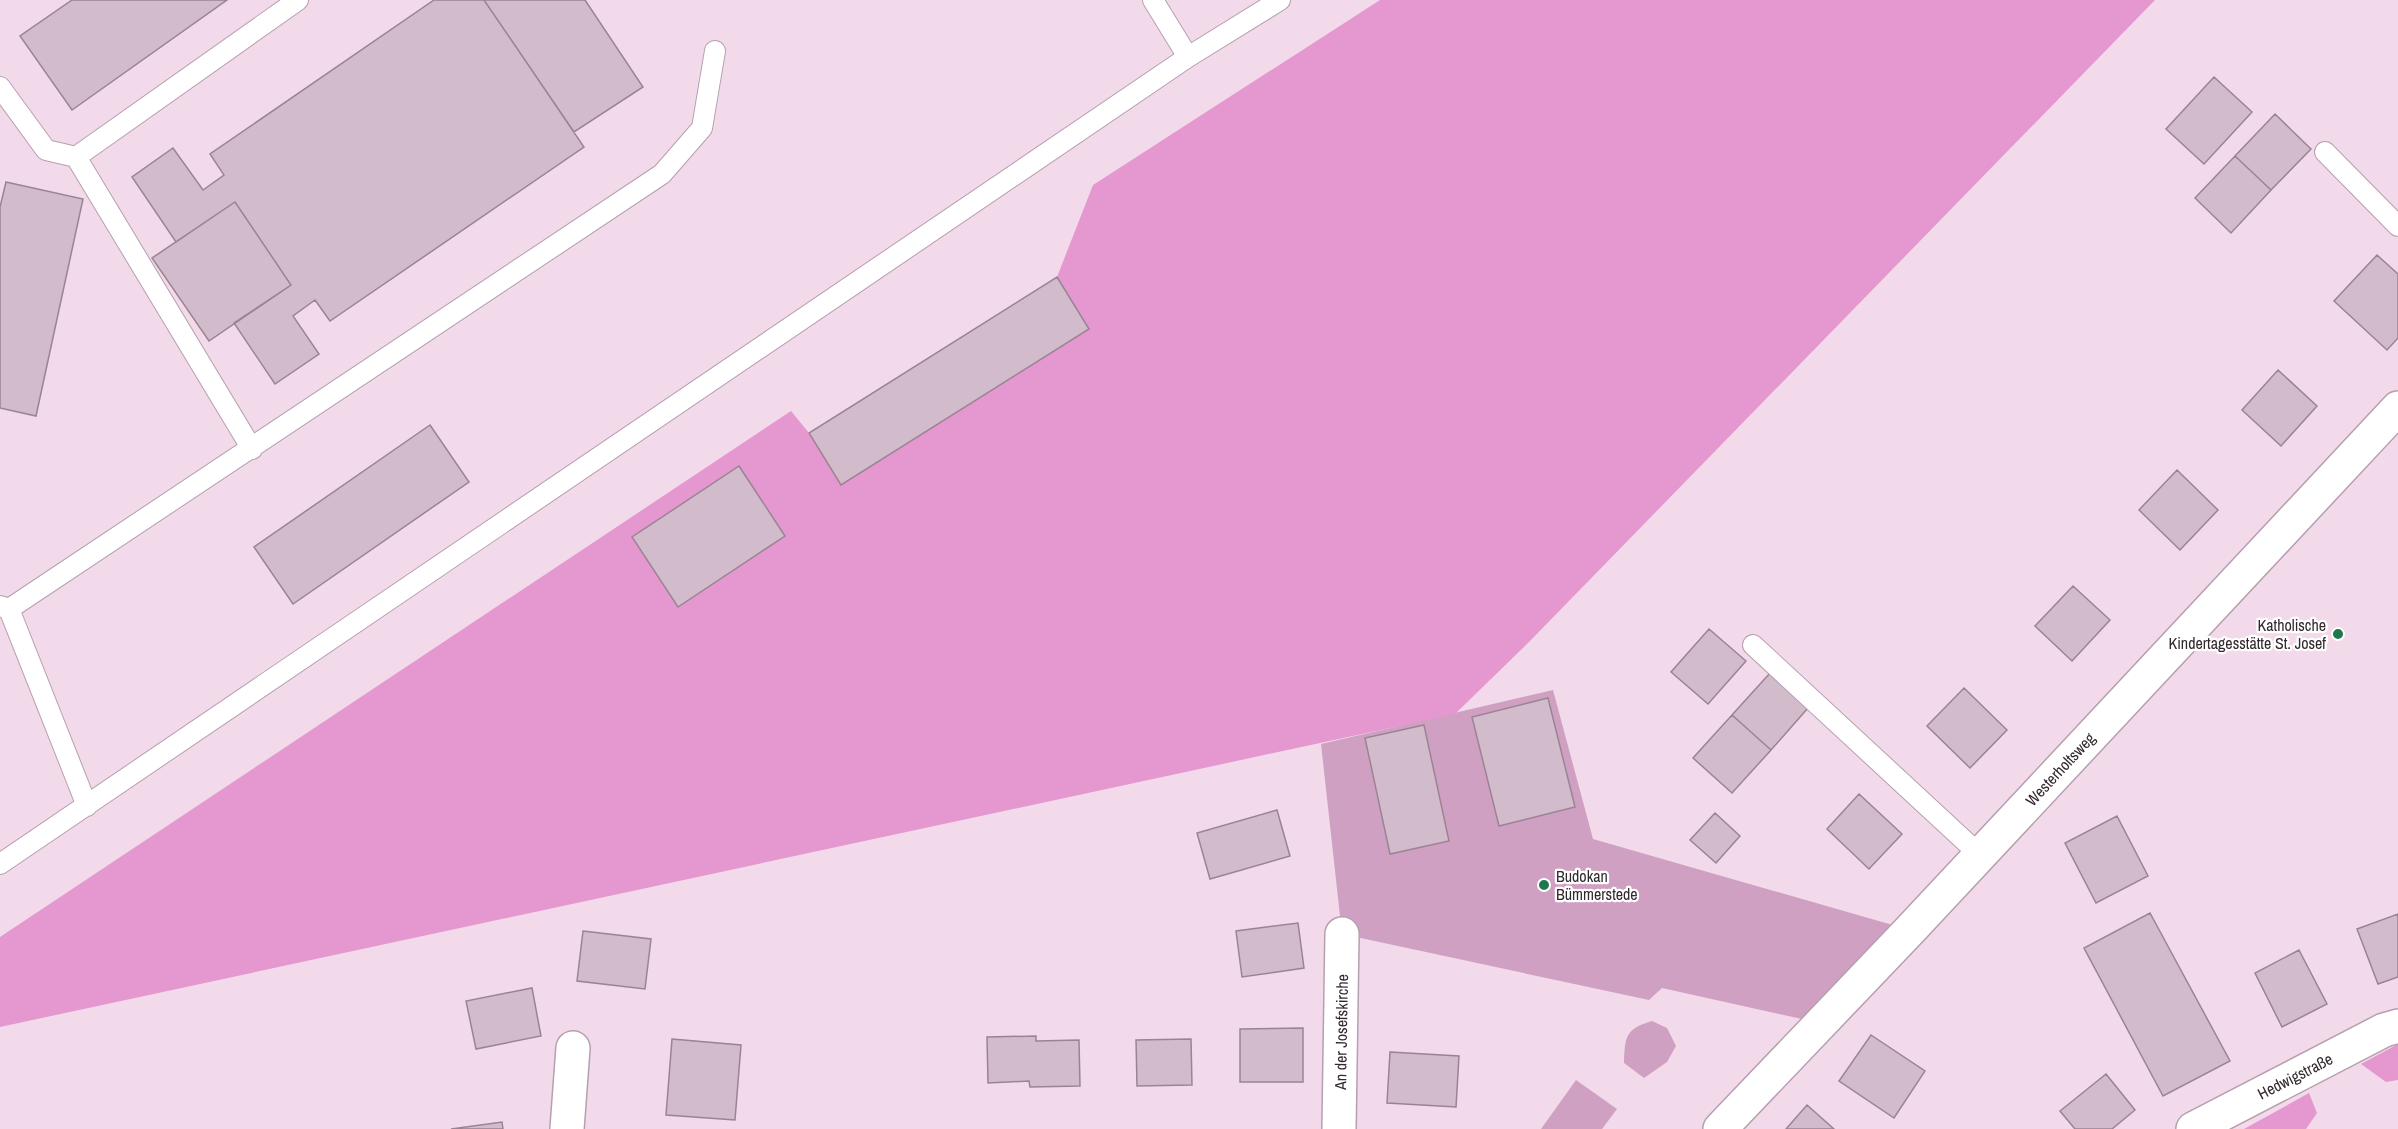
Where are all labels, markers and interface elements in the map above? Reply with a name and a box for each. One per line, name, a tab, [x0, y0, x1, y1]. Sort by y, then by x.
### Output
place label: Katholische Kindertagesstätte St. Josef	[2168, 614, 2326, 654]
marker: Katholische Kindertagesstätte St. Josef	[2331, 627, 2345, 641]
street label: Westerholtsweg	[2020, 727, 2100, 811]
place label: Budokan Bümmerstede	[1556, 865, 1638, 905]
marker: Budokan Bümmerstede	[1537, 878, 1551, 892]
street label: An der Josefskirche	[1329, 974, 1353, 1091]
street label: Hedwigstraße	[2254, 1048, 2336, 1104]

